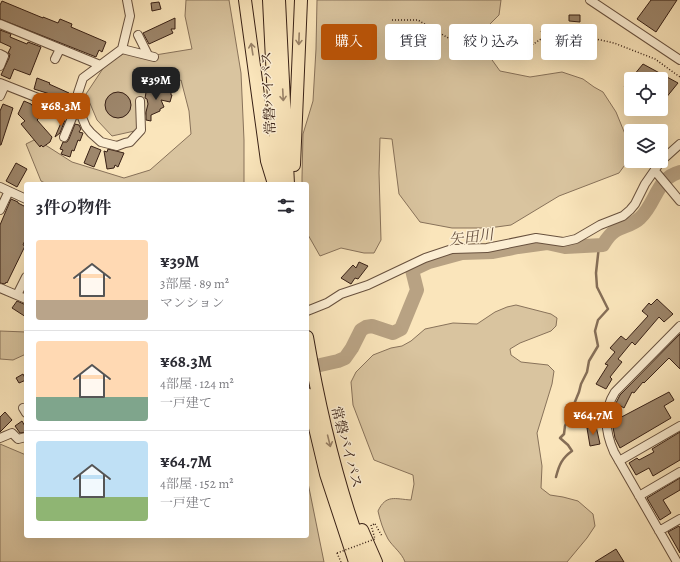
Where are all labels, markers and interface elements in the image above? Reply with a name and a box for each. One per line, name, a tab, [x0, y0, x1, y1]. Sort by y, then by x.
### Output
chip: 購入	[321, 24, 377, 60]
chip: 賃貸	[385, 24, 441, 60]
chip: 絞り込み	[449, 24, 533, 60]
chip: 新着	[541, 24, 597, 60]
one-way arrow	[296, 32, 303, 45]
one-way arrow	[247, 43, 255, 56]
street label: 常磐バイパス	[257, 51, 280, 135]
pin: ¥39M	[132, 67, 180, 101]
text: ¥39M	[141, 71, 171, 88]
map controls	[624, 72, 668, 168]
button: locate	[624, 72, 668, 116]
one-way arrow	[280, 88, 287, 101]
pin: ¥68.3M	[28, 93, 94, 127]
text: ¥68.3M	[41, 97, 81, 114]
button: layers	[624, 124, 668, 168]
icon: filters	[275, 195, 297, 217]
text: 3件の物件	[36, 196, 111, 219]
water label: 矢田川	[447, 224, 497, 250]
text: ¥39M	[160, 250, 199, 273]
icon: home	[68, 256, 116, 304]
text: 3部屋 · 89 m²	[160, 275, 229, 292]
text: マンション	[160, 294, 224, 311]
text: ¥68.3M	[160, 350, 212, 373]
icon: home	[68, 357, 116, 405]
text: 4部屋 · 124 m²	[160, 375, 234, 392]
text: 一戸建て	[160, 394, 212, 411]
pin: ¥64.7M	[560, 402, 626, 436]
street label: 常磐バイパス	[327, 404, 367, 490]
text: ¥64.7M	[573, 406, 613, 423]
one-way arrow	[325, 435, 333, 448]
text: ¥64.7M	[160, 450, 212, 473]
icon: home	[68, 457, 116, 505]
text: 4部屋 · 152 m²	[160, 475, 234, 492]
text: 一戸建て	[160, 494, 212, 511]

